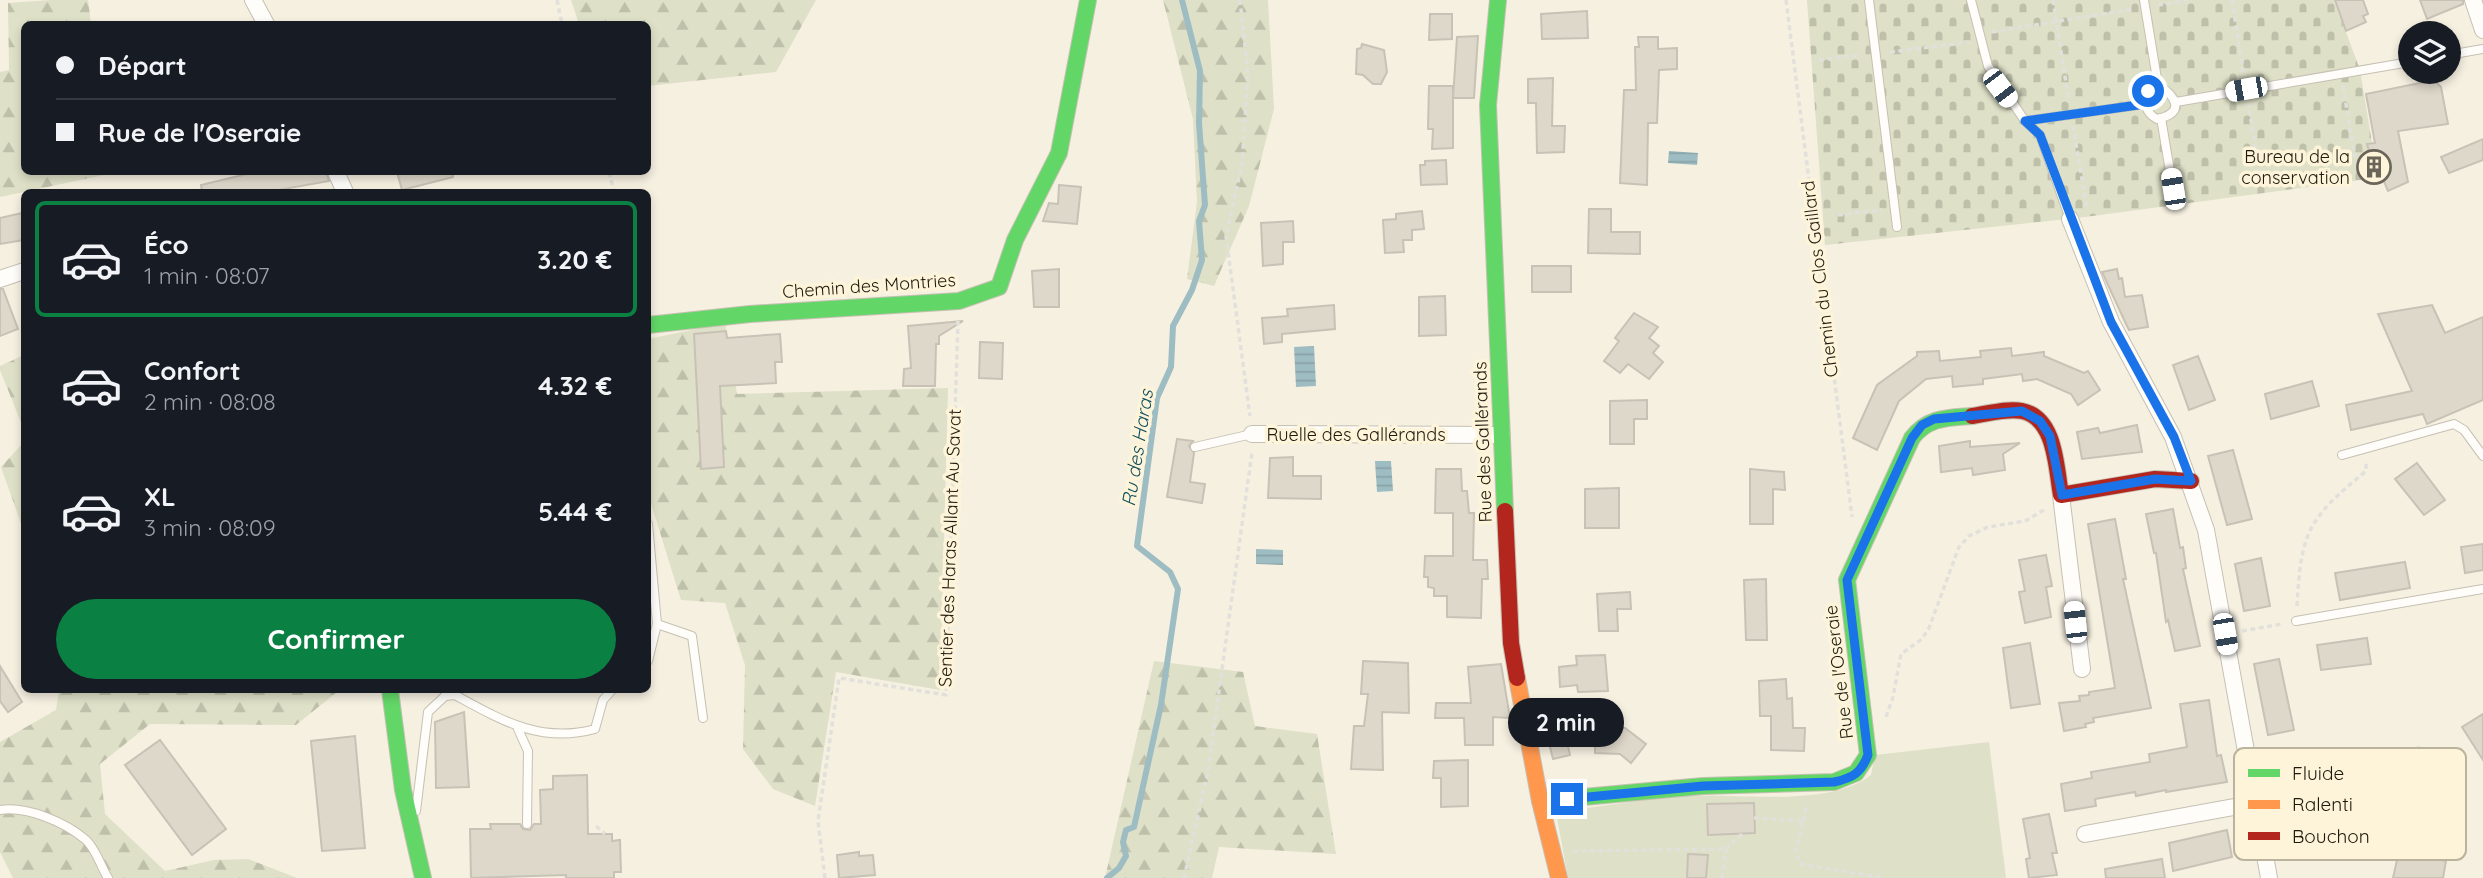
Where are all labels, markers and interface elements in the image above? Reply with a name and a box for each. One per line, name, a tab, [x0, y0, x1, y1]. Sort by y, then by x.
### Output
map controls	[2398, 21, 2461, 84]
button: layers	[2398, 21, 2461, 84]
text: Départ	[98, 49, 187, 82]
car	[1979, 65, 2022, 111]
route start	[2132, 75, 2164, 107]
car	[2224, 75, 2269, 103]
text: Rue de l'Oseraie	[98, 116, 301, 149]
place label: Bureau de la conservation	[2241, 145, 2350, 189]
building icon: Bureau de la conservation	[2355, 148, 2393, 186]
car	[2160, 167, 2187, 211]
street label: Chemin du Clos Gaillard	[1796, 179, 1843, 379]
icon: car	[60, 228, 123, 291]
text: Éco	[144, 228, 189, 261]
text: 3.20 €	[537, 243, 612, 276]
text: 1 min · 08:07	[144, 261, 270, 290]
street label: Chemin des Montries	[781, 268, 956, 303]
icon: car	[60, 354, 123, 417]
text: Confort	[144, 354, 241, 387]
street label: Rue des Gallérands	[1468, 361, 1497, 523]
text: 4.32 €	[538, 369, 612, 402]
text: 2 min · 08:08	[144, 387, 276, 416]
water label: Ru des Haras	[1116, 387, 1158, 508]
street label: Sentier des Haras Allant Au Savat	[933, 409, 966, 687]
street label: Ruelle des Gallérands	[1266, 423, 1446, 446]
icon: car	[60, 480, 123, 543]
text: XL	[144, 480, 176, 513]
text: 5.44 €	[538, 495, 612, 528]
text: 3 min · 08:09	[144, 513, 276, 542]
button: Confirmer	[56, 599, 616, 679]
car	[2063, 600, 2088, 644]
street label: Rue de l'Oseraie	[1819, 604, 1858, 740]
car	[2212, 611, 2239, 657]
callout: 2 min	[1509, 698, 1625, 746]
text: 2 min	[1536, 708, 1596, 737]
legend	[2234, 748, 2466, 860]
text: Fluide	[2292, 761, 2344, 785]
route end	[1551, 783, 1583, 815]
text: Ralenti	[2292, 792, 2353, 816]
text: Bouchon	[2292, 824, 2370, 848]

